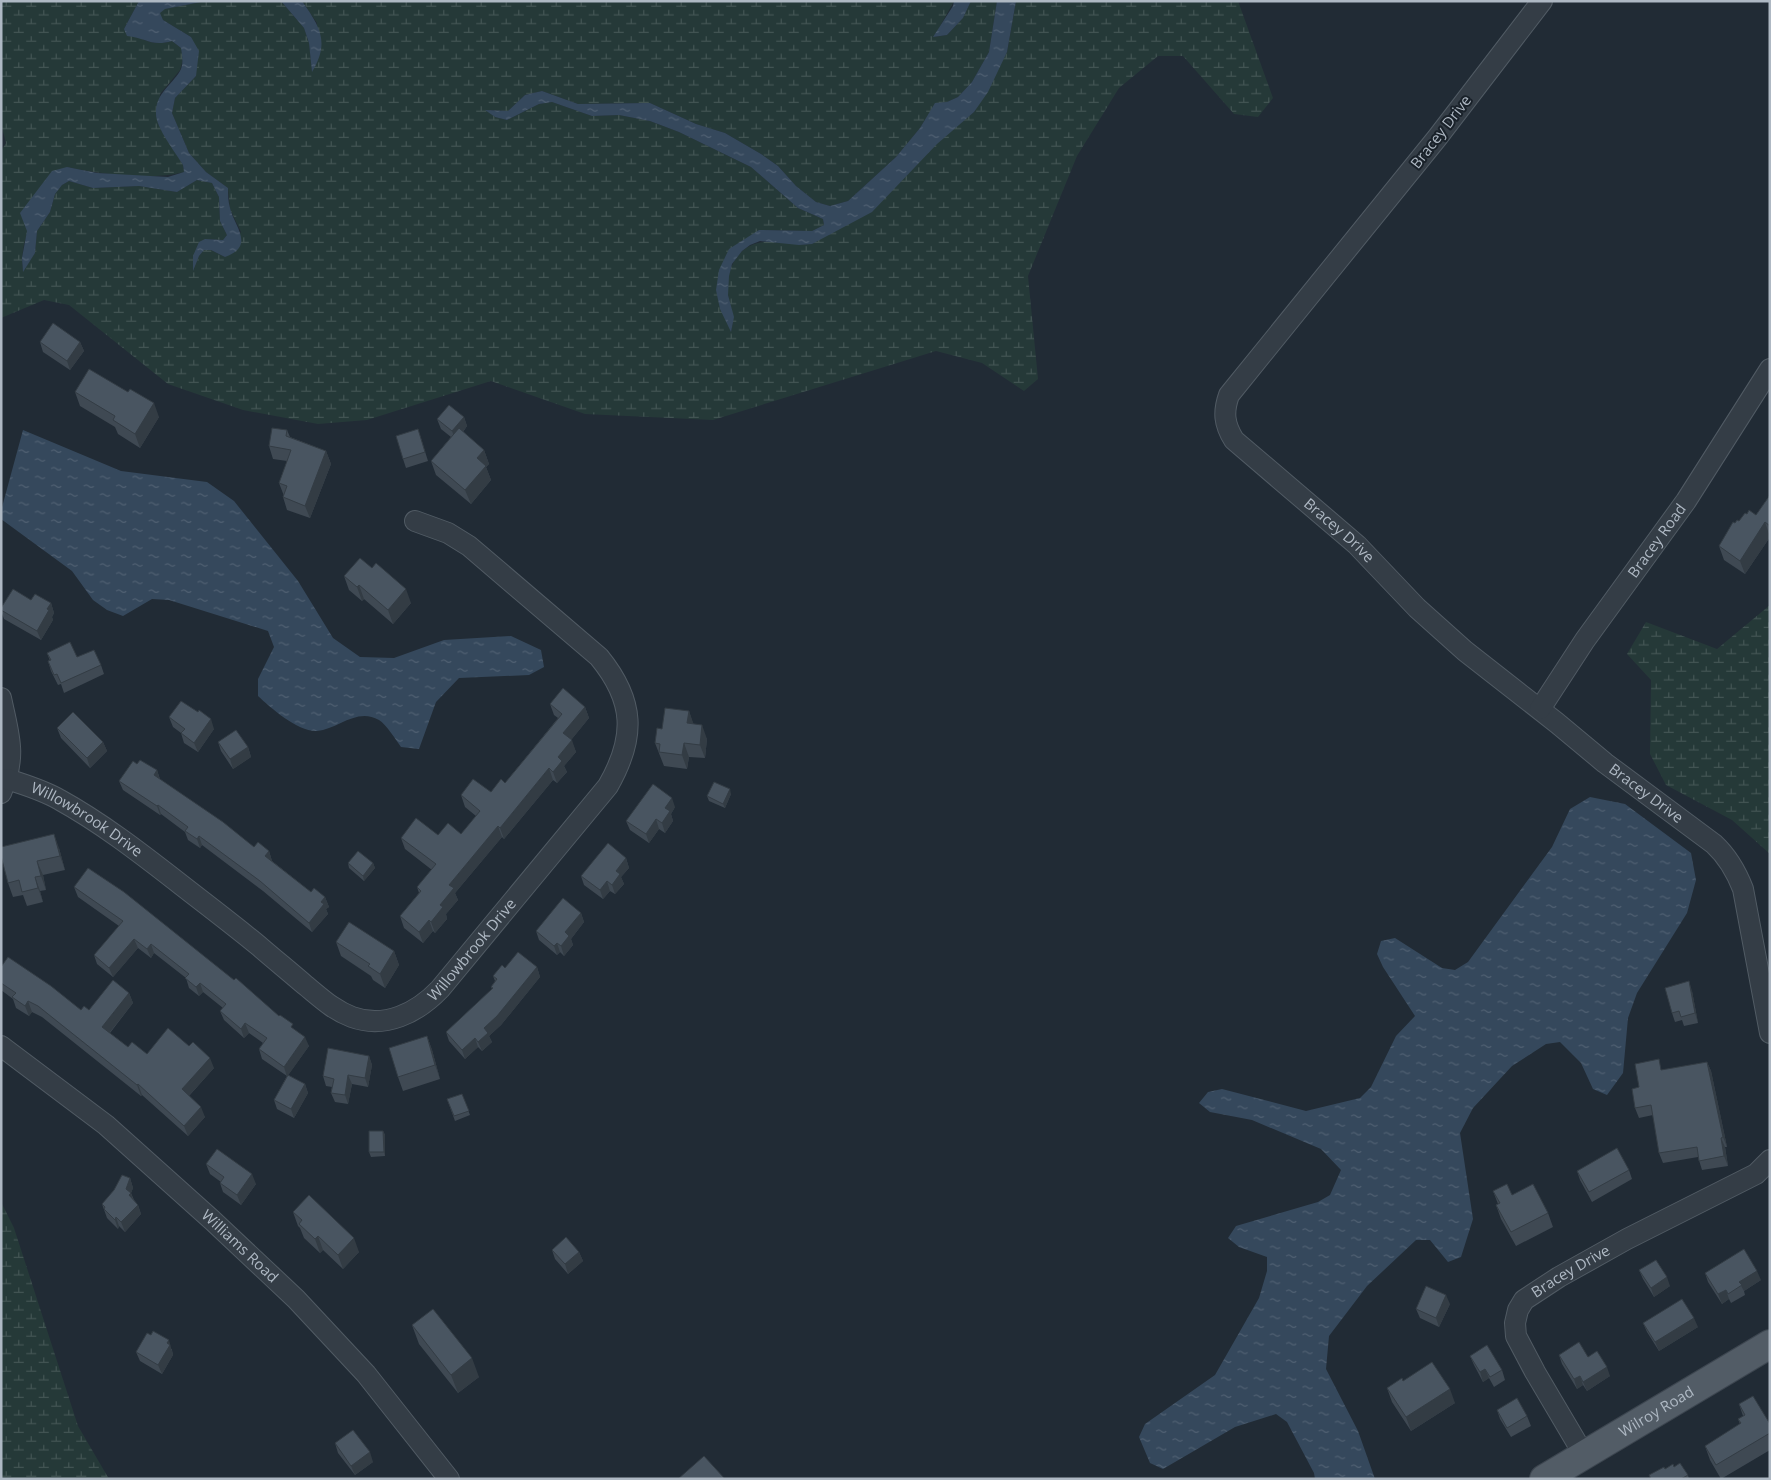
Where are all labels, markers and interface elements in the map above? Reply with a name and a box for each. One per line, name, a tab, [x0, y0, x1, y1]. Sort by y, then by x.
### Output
street label: Bracey Drive	[1405, 91, 1475, 172]
street label: Bracey Drive	[1300, 493, 1379, 566]
street label: Bracey Road	[1623, 499, 1690, 581]
street label: Bracey Drive	[1605, 758, 1688, 827]
street label: Willowbrook Drive	[28, 777, 147, 861]
street label: Willowbrook Drive	[423, 894, 520, 1005]
street label: Williams Road	[198, 1205, 283, 1286]
street label: Bracey Drive	[1527, 1240, 1613, 1302]
street label: Wilroy Road	[1615, 1381, 1697, 1441]

